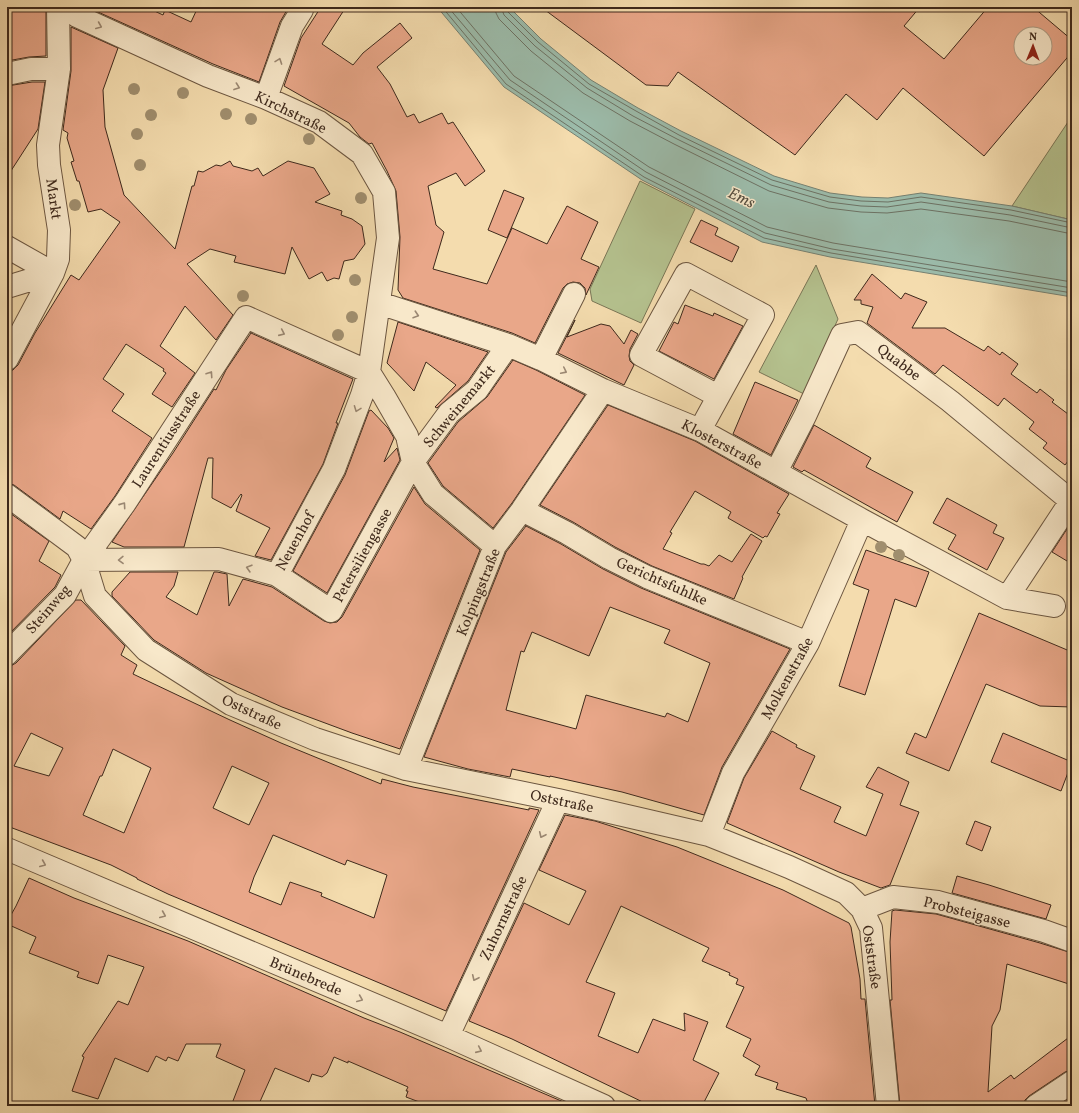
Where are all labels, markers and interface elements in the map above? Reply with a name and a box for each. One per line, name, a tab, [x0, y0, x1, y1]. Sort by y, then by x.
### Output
one-way arrow	[95, 21, 102, 29]
north arrow	[1013, 26, 1053, 66]
text: N	[1029, 30, 1037, 45]
one-way arrow	[275, 58, 283, 65]
one-way arrow	[233, 82, 240, 91]
street label: Kirchstraße	[251, 87, 330, 140]
street label: Markt	[39, 177, 66, 221]
water label: Ems	[724, 183, 758, 215]
one-way arrow	[413, 310, 420, 319]
one-way arrow	[277, 328, 285, 336]
street label: Quabbe	[872, 340, 924, 387]
street label: Schweinemarkt	[419, 361, 501, 453]
one-way arrow	[560, 366, 567, 374]
one-way arrow	[205, 371, 212, 378]
street label: Laurentiusstraße	[128, 387, 207, 493]
one-way arrow	[353, 405, 361, 412]
street label: Klosterstraße	[677, 415, 766, 476]
one-way arrow	[118, 503, 125, 510]
street label: Petersiliengasse	[329, 505, 398, 607]
street label: Neuenhof	[271, 507, 322, 575]
street label: Kolpingstraße	[452, 545, 507, 640]
street label: Gerichtsfuhlke	[612, 553, 710, 612]
one-way arrow	[118, 556, 124, 564]
one-way arrow	[246, 564, 253, 572]
street label: Steinweg	[22, 580, 77, 639]
street label: Molkenstraße	[757, 634, 820, 724]
street label: Oststraße	[218, 690, 285, 736]
street label: Oststraße	[528, 786, 595, 819]
one-way arrow	[539, 831, 547, 838]
one-way arrow	[39, 860, 46, 868]
street label: Zuhornstraße	[475, 873, 533, 965]
street label: Probsteigasse	[921, 892, 1012, 934]
one-way arrow	[159, 910, 166, 918]
street label: Oststraße	[856, 924, 885, 990]
street label: Brünebrede	[266, 953, 345, 1002]
one-way arrow	[472, 974, 480, 981]
one-way arrow	[356, 994, 363, 1002]
one-way arrow	[475, 1045, 482, 1053]

